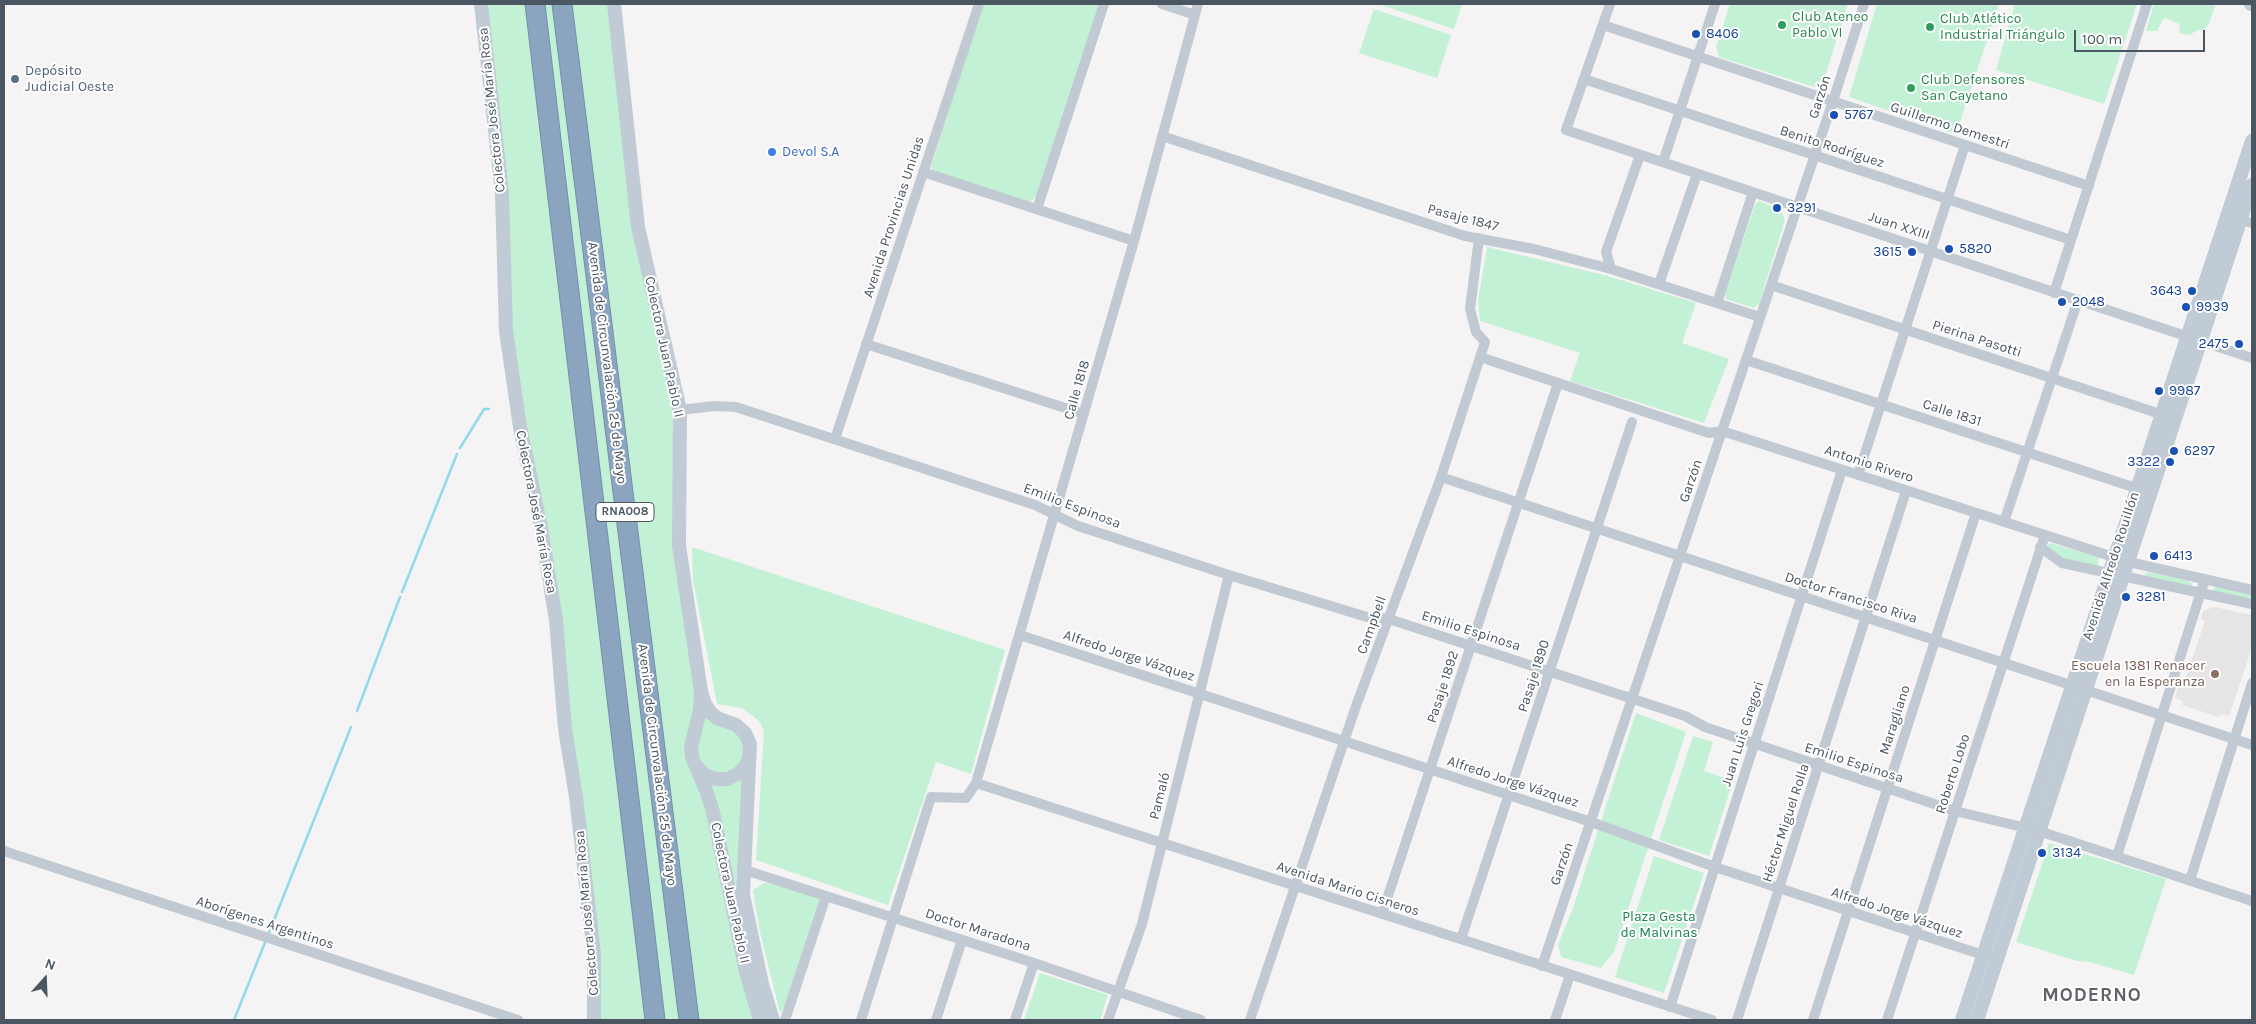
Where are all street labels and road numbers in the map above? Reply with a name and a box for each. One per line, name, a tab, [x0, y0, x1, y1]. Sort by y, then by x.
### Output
street label: Colectora José María Rosa	[475, 27, 509, 193]
street label: Garzón	[1805, 73, 1835, 121]
street label: Guillermo Demestri	[1888, 99, 2012, 153]
street label: Benito Rodríguez	[1778, 122, 1886, 172]
street label: Avenida Provincias Unidas	[860, 134, 928, 300]
street label: Pasaje 1847	[1426, 200, 1500, 236]
street label: Juan XXIII	[1866, 208, 1932, 244]
street label: Avenida de Circunvalación 25 de Mayo	[584, 241, 630, 485]
street label: Colectora Juan Pablo II	[641, 275, 687, 419]
street label: Pierina Pasotti	[1930, 317, 2024, 361]
street label: Calle 1818	[1061, 358, 1093, 422]
street label: Calle 1831	[1921, 396, 1983, 430]
street label: Colectora José María Rosa	[512, 429, 560, 595]
street label: Antonio Rivero	[1822, 442, 1916, 486]
street label: Garzón	[1676, 457, 1706, 505]
street label: Emilio Espinosa	[1021, 480, 1123, 532]
street label: Avenida Alfredo Rouillón	[2079, 490, 2143, 642]
road number: RNA008	[596, 502, 654, 522]
street label: Doctor Francisco Riva	[1783, 569, 1919, 627]
street label: Campbell	[1354, 594, 1390, 656]
street label: Emilio Espinosa	[1419, 607, 1523, 655]
street label: Alfredo Jorge Vázquez	[1061, 627, 1197, 685]
street label: Pasaje 1890	[1514, 638, 1554, 714]
street label: Avenida de Circunvalación 25 de Mayo	[634, 643, 680, 887]
street label: Pasaje 1892	[1423, 649, 1463, 725]
street label: Juan Luis Gregori	[1718, 679, 1768, 789]
street label: Maragliano	[1876, 683, 1914, 757]
street label: Roberto Lobo	[1932, 732, 1974, 816]
street label: Emilio Espinosa	[1802, 739, 1906, 787]
street label: Alfredo Jorge Vázquez	[1445, 753, 1581, 811]
street label: Héctor Miguel Rolla	[1759, 762, 1813, 884]
street label: Pamaló	[1146, 771, 1174, 821]
street label: Colectora Juan Pablo II	[707, 821, 753, 965]
street label: Colectora José María Rosa	[571, 830, 603, 996]
street label: Garzón	[1547, 840, 1577, 888]
street label: Avenida Mario Cisneros	[1274, 858, 1422, 920]
street label: Alfredo Jorge Vázquez	[1829, 884, 1965, 942]
street label: Aborígenes Argentinos	[194, 893, 336, 953]
street label: Doctor Maradona	[923, 905, 1033, 955]

